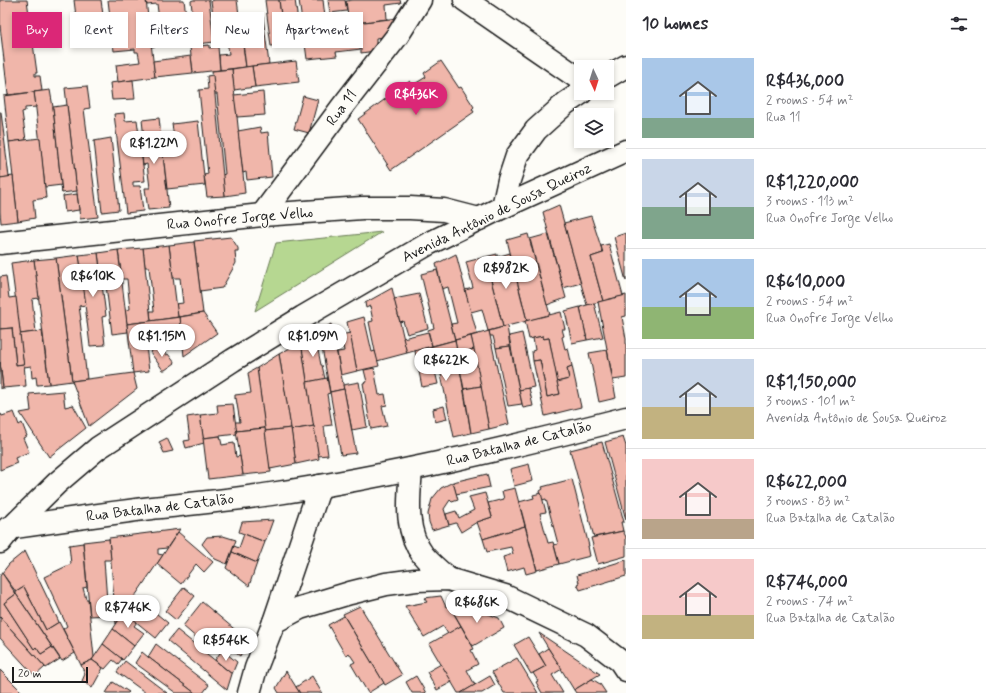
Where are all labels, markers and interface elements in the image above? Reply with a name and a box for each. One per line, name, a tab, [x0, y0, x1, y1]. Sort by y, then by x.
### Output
chip: Buy	[12, 12, 62, 48]
chip: Rent	[70, 12, 128, 48]
chip: Filters	[136, 12, 203, 48]
chip: New	[211, 12, 264, 48]
chip: Apartment	[272, 12, 363, 48]
text: 10 homes	[642, 13, 708, 35]
icon: filters	[948, 13, 970, 35]
north arrow	[574, 60, 614, 100]
map controls	[574, 60, 614, 148]
text: R$436,000	[766, 70, 844, 92]
icon: home	[674, 74, 722, 122]
pin: R$436K	[383, 82, 449, 116]
street label: Rua 11	[322, 86, 362, 130]
text: R$436K	[394, 86, 438, 103]
text: 2 rooms · 54 m²	[766, 92, 853, 109]
button: layers	[574, 108, 614, 148]
text: Rua 11	[766, 109, 801, 126]
pin: R$1.22M	[117, 131, 191, 165]
text: R$1.22M	[130, 135, 178, 152]
street label: Avenida Antônio de Sousa Queiroz	[399, 158, 595, 268]
text: R$1,220,000	[766, 171, 859, 193]
icon: home	[674, 175, 722, 223]
text: 3 rooms · 113 m²	[766, 193, 854, 210]
street label: Rua Onofre Jorge Velho	[166, 203, 314, 236]
text: Rua Onofre Jorge Velho	[766, 210, 893, 227]
pin: R$982K	[473, 256, 539, 290]
text: R$982K	[483, 260, 529, 277]
pin: R$610K	[60, 264, 126, 298]
text: R$610K	[71, 268, 115, 285]
text: R$610,000	[766, 271, 845, 293]
icon: home	[674, 275, 722, 323]
text: 2 rooms · 54 m²	[766, 293, 853, 310]
text: Rua Onofre Jorge Velho	[766, 310, 893, 327]
pin: R$1.15M	[125, 324, 199, 358]
pin: R$1.09M	[276, 324, 350, 358]
text: R$1.15M	[138, 328, 186, 345]
text: R$1.09M	[288, 328, 338, 345]
pin: R$622K	[413, 348, 479, 382]
text: R$622K	[423, 352, 469, 369]
text: R$1,150,000	[766, 371, 857, 393]
icon: home	[674, 375, 722, 423]
text: 3 rooms · 101 m²	[766, 393, 855, 410]
text: Avenida Antônio de Sousa Queiroz	[766, 410, 947, 427]
street label: Rua Batalha de Catalão	[444, 416, 594, 472]
text: R$622,000	[766, 471, 847, 493]
icon: home	[674, 475, 722, 523]
street label: Rua Batalha de Catalão	[85, 489, 235, 527]
text: 3 rooms · 83 m²	[766, 493, 850, 510]
text: Rua Batalha de Catalão	[766, 510, 895, 527]
text: R$746,000	[766, 571, 848, 593]
icon: home	[674, 575, 722, 623]
pin: R$686K	[444, 590, 510, 624]
text: 2 rooms · 74 m²	[766, 593, 853, 610]
text: R$686K	[455, 594, 499, 611]
pin: R$746K	[95, 595, 161, 629]
text: R$746K	[105, 599, 151, 616]
text: Rua Batalha de Catalão	[766, 610, 895, 627]
pin: R$546K	[193, 628, 259, 662]
text: R$546K	[203, 632, 249, 649]
scale bar	[12, 665, 88, 684]
text: 20 m	[18, 667, 41, 681]

